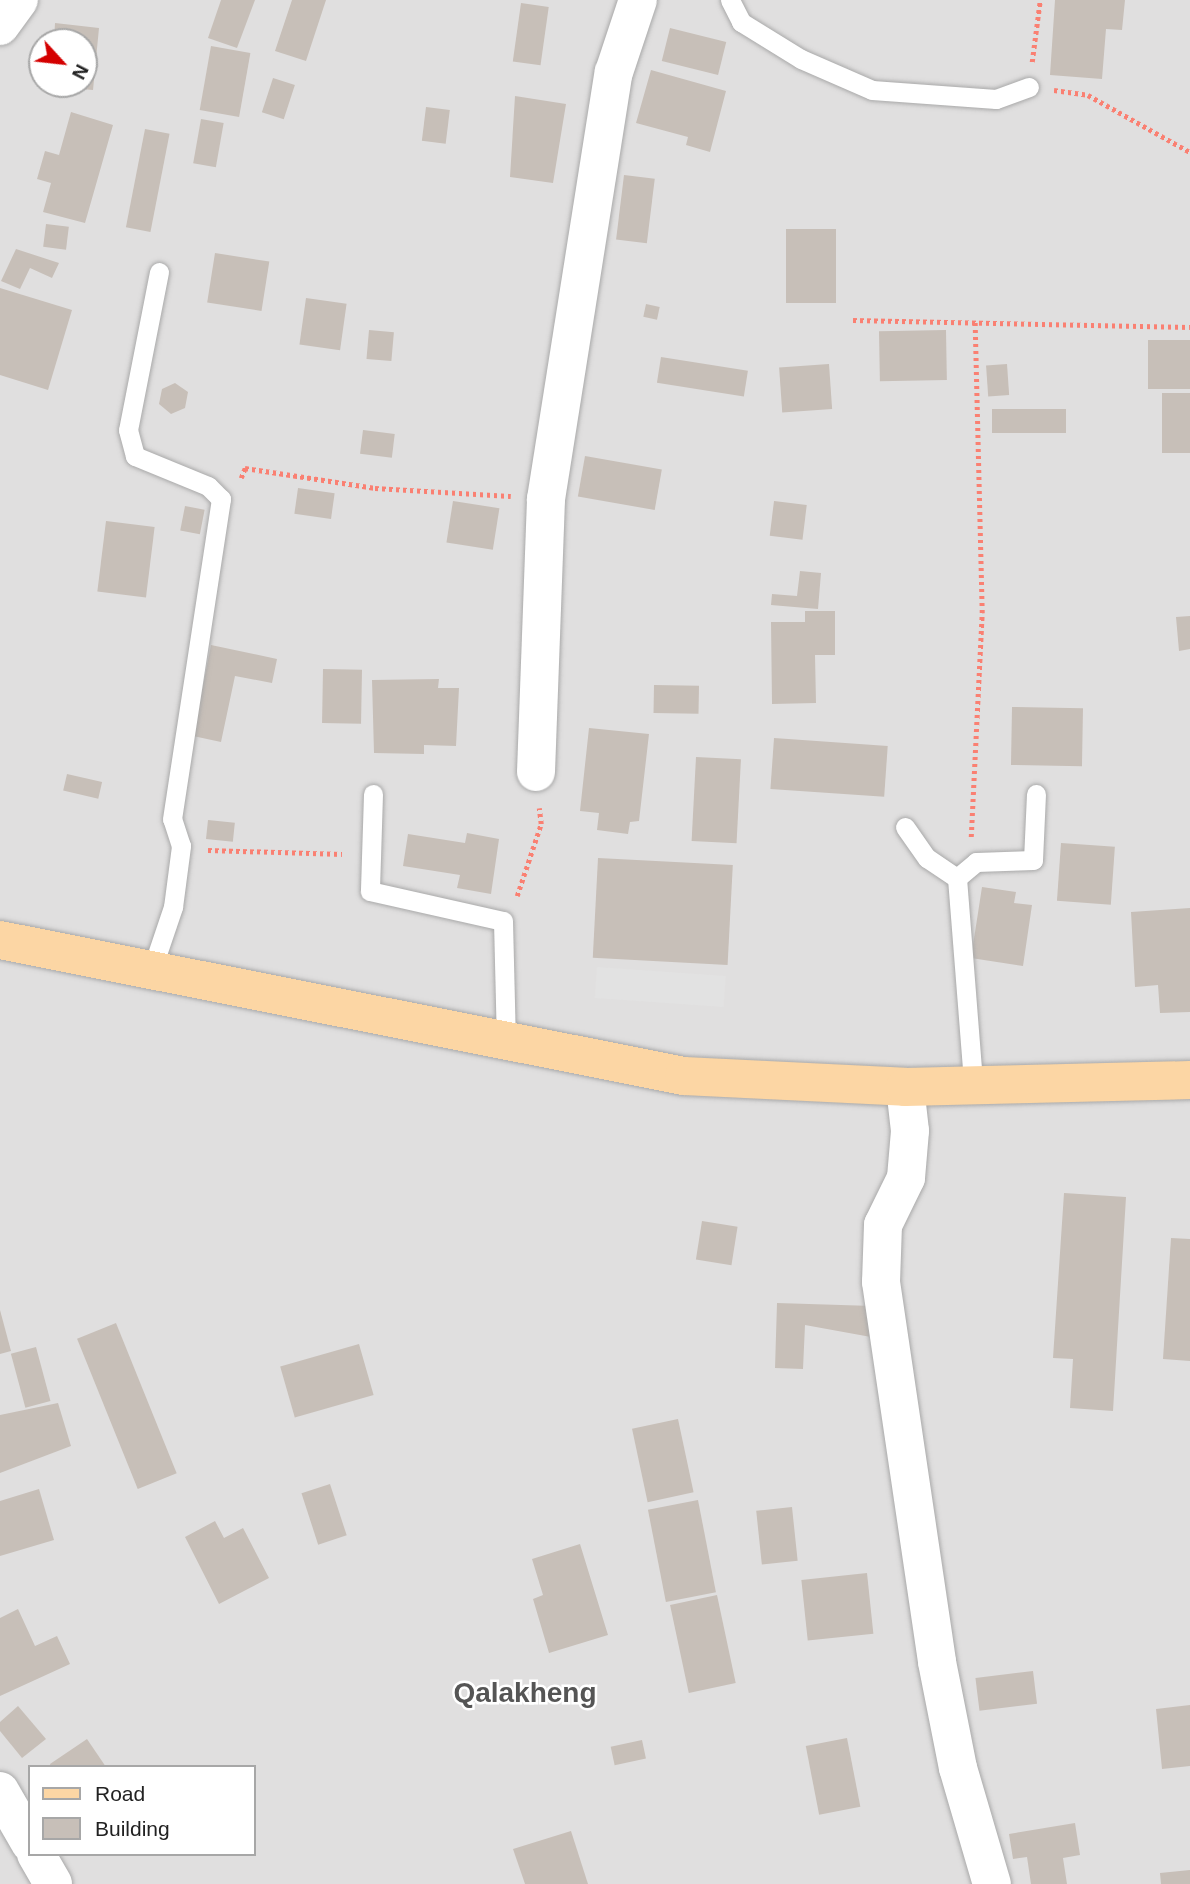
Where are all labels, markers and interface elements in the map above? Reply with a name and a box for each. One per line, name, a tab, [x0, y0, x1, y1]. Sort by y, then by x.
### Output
north arrow	[28, 28, 98, 98]
text: N	[68, 61, 93, 83]
district label: Qalakheng	[453, 1676, 597, 1710]
legend	[28, 1765, 256, 1856]
text: Road	[95, 1782, 145, 1805]
text: Building	[95, 1817, 170, 1840]

